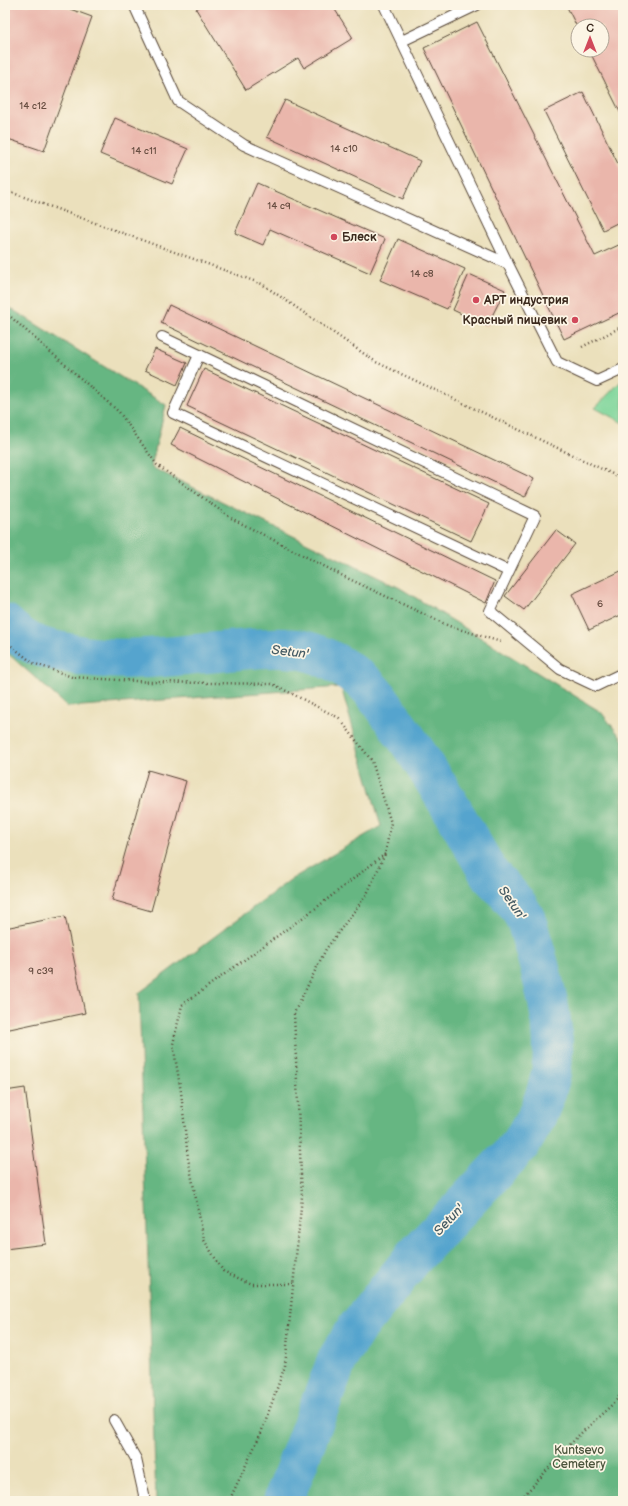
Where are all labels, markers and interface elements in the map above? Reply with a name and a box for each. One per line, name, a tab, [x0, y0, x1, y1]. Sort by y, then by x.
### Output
north arrow	[570, 18, 610, 58]
text: С	[586, 22, 594, 35]
house number: 14 с12	[19, 100, 47, 112]
house number: 14 с10	[330, 143, 358, 155]
house number: 14 с11	[131, 145, 157, 157]
house number: 14 с9	[267, 200, 291, 212]
place label: Блеск	[342, 230, 377, 245]
marker: Блеск	[329, 232, 339, 242]
house number: 14 с8	[410, 268, 434, 280]
place label: АРТ индустрия	[483, 293, 569, 308]
marker: АРТ индустрия	[471, 295, 481, 305]
place label: Красный пищевик	[463, 313, 568, 328]
marker: Красный пищевик	[570, 315, 580, 325]
house number: 6	[597, 598, 603, 610]
water label: Setun'	[271, 642, 310, 662]
water label: Setun'	[495, 883, 530, 924]
house number: 9 с39	[28, 965, 54, 977]
water label: Setun'	[431, 1200, 468, 1239]
park label: Kuntsevo Cemetery	[552, 1443, 606, 1472]

